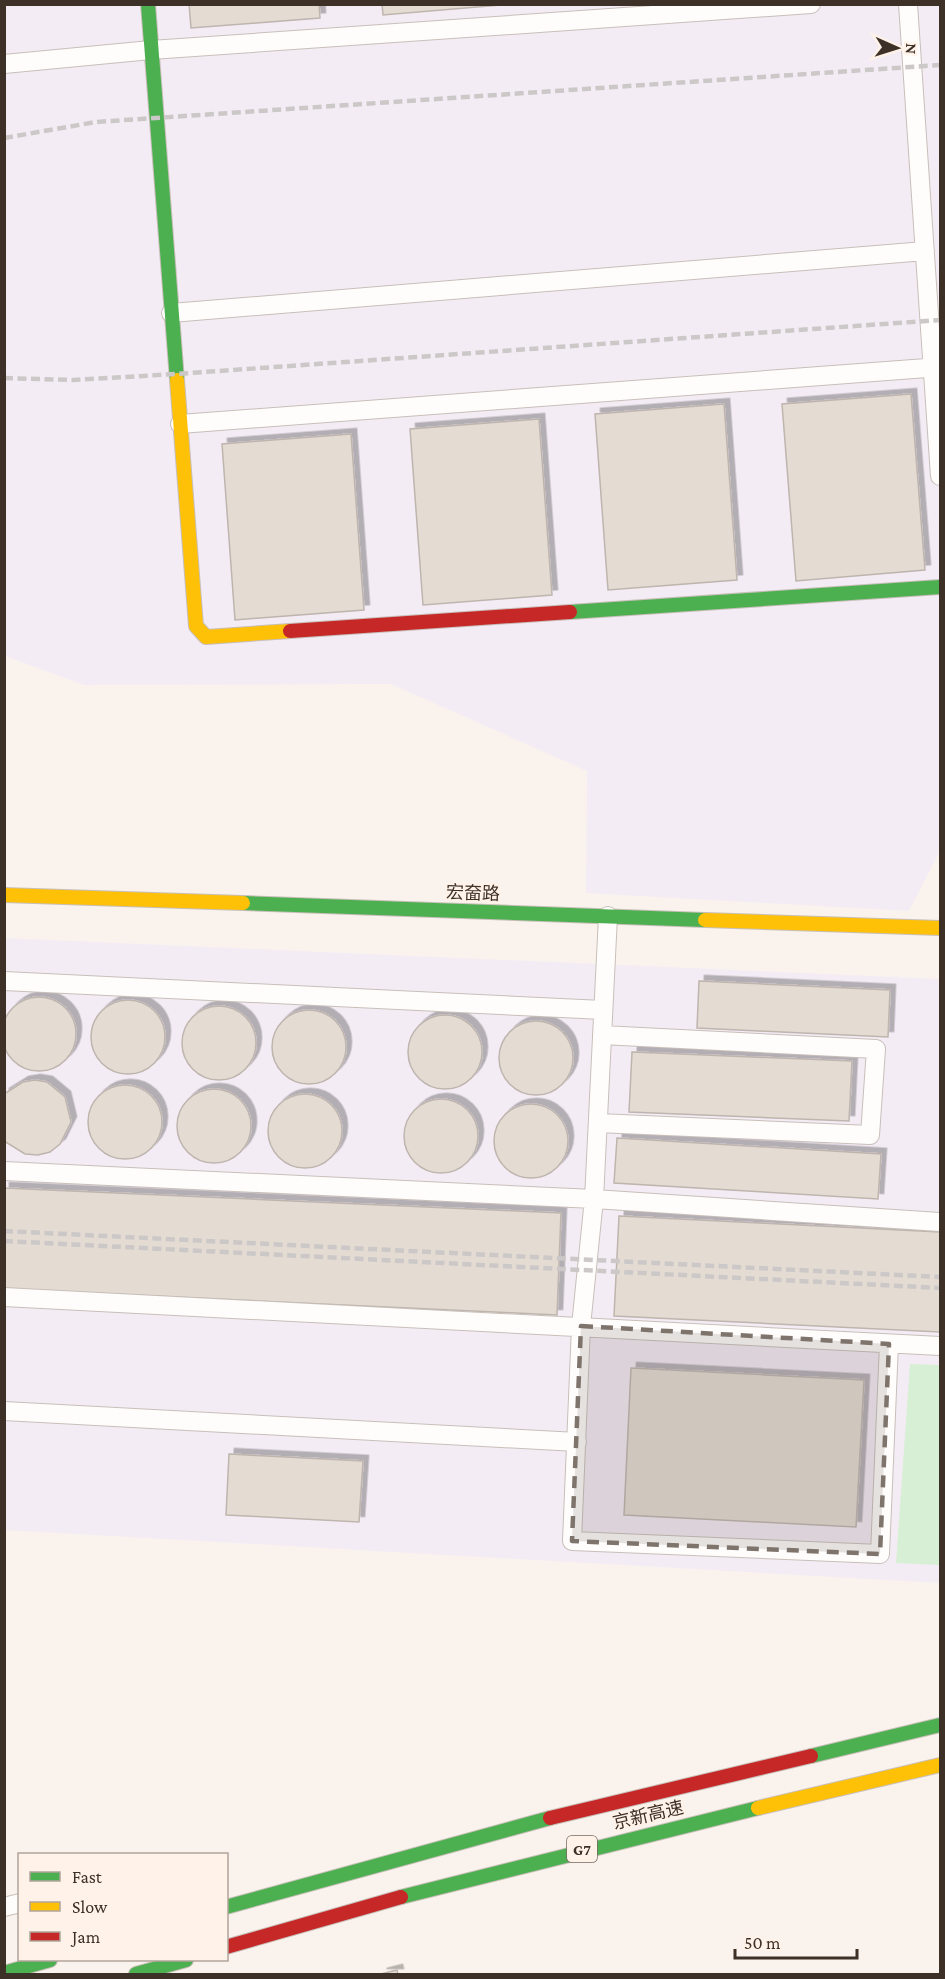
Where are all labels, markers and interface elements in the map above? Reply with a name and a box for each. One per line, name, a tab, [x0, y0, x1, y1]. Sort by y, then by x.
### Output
north arrow	[867, 18, 927, 78]
text: N	[903, 43, 920, 55]
street label: 宏奤路	[446, 882, 500, 904]
street label: 京新高速	[611, 1797, 685, 1833]
road number: G7	[567, 1836, 597, 1862]
legend	[18, 1853, 228, 1961]
text: Fast	[72, 1867, 103, 1887]
text: Slow	[72, 1897, 108, 1917]
scale bar	[735, 1922, 856, 1960]
text: Jam	[70, 1927, 101, 1947]
text: 50 m	[744, 1933, 781, 1953]

